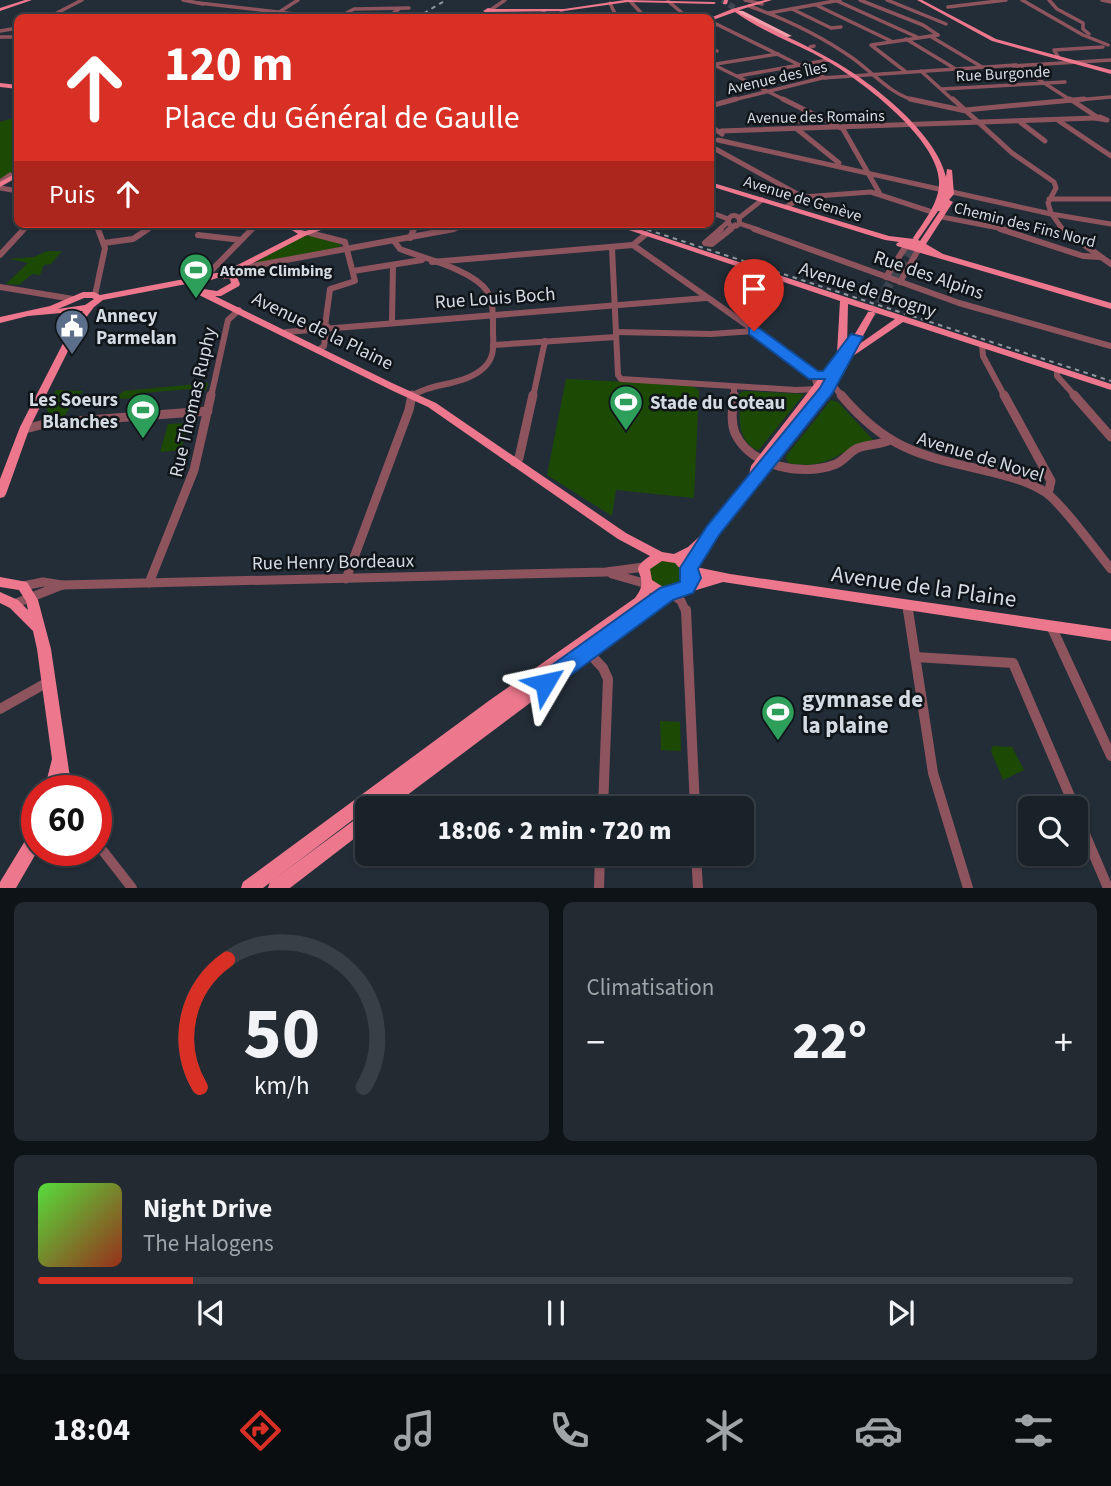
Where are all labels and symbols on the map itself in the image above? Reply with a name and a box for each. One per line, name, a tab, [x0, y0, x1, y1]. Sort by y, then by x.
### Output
street label: Avenue des Îles	[725, 56, 830, 100]
street label: Rue Burgonde	[955, 61, 1051, 87]
street label: Avenue des Romains	[747, 105, 885, 129]
street label: Avenue de Genève	[741, 171, 865, 227]
street label: Chemin des Fins Nord	[952, 197, 1098, 253]
street label: Rue des Alpins	[870, 244, 987, 307]
sports icon: Atome Climbing	[177, 251, 215, 300]
street label: Avenue de Brogny	[795, 256, 940, 325]
pin	[724, 259, 784, 331]
place label: Atome Climbing	[219, 260, 333, 282]
street label: Rue Louis Boch	[434, 281, 556, 316]
street label: Avenue de la Plaine	[247, 285, 397, 377]
place label: Annecy Parmelan	[95, 303, 177, 352]
public building icon: Annecy Parmelan	[53, 307, 91, 356]
street label: Rue Thomas Ruphy	[163, 325, 224, 480]
sports icon: Stade du Coteau	[607, 383, 645, 432]
place label: Les Soeurs Blanches	[29, 387, 118, 436]
place label: Stade du Coteau	[650, 390, 785, 417]
sports icon: Les Soeurs Blanches	[124, 391, 162, 440]
street label: Avenue de Novel	[914, 425, 1048, 490]
street label: Rue Henry Bordeaux	[252, 548, 415, 577]
street label: Avenue de la Plaine	[829, 557, 1019, 616]
position arrow	[508, 646, 582, 720]
place label: gymnase de la plaine	[802, 683, 923, 742]
sports icon: gymnase de la plaine	[759, 693, 797, 742]
speed limit sign: 60	[21, 775, 112, 866]

